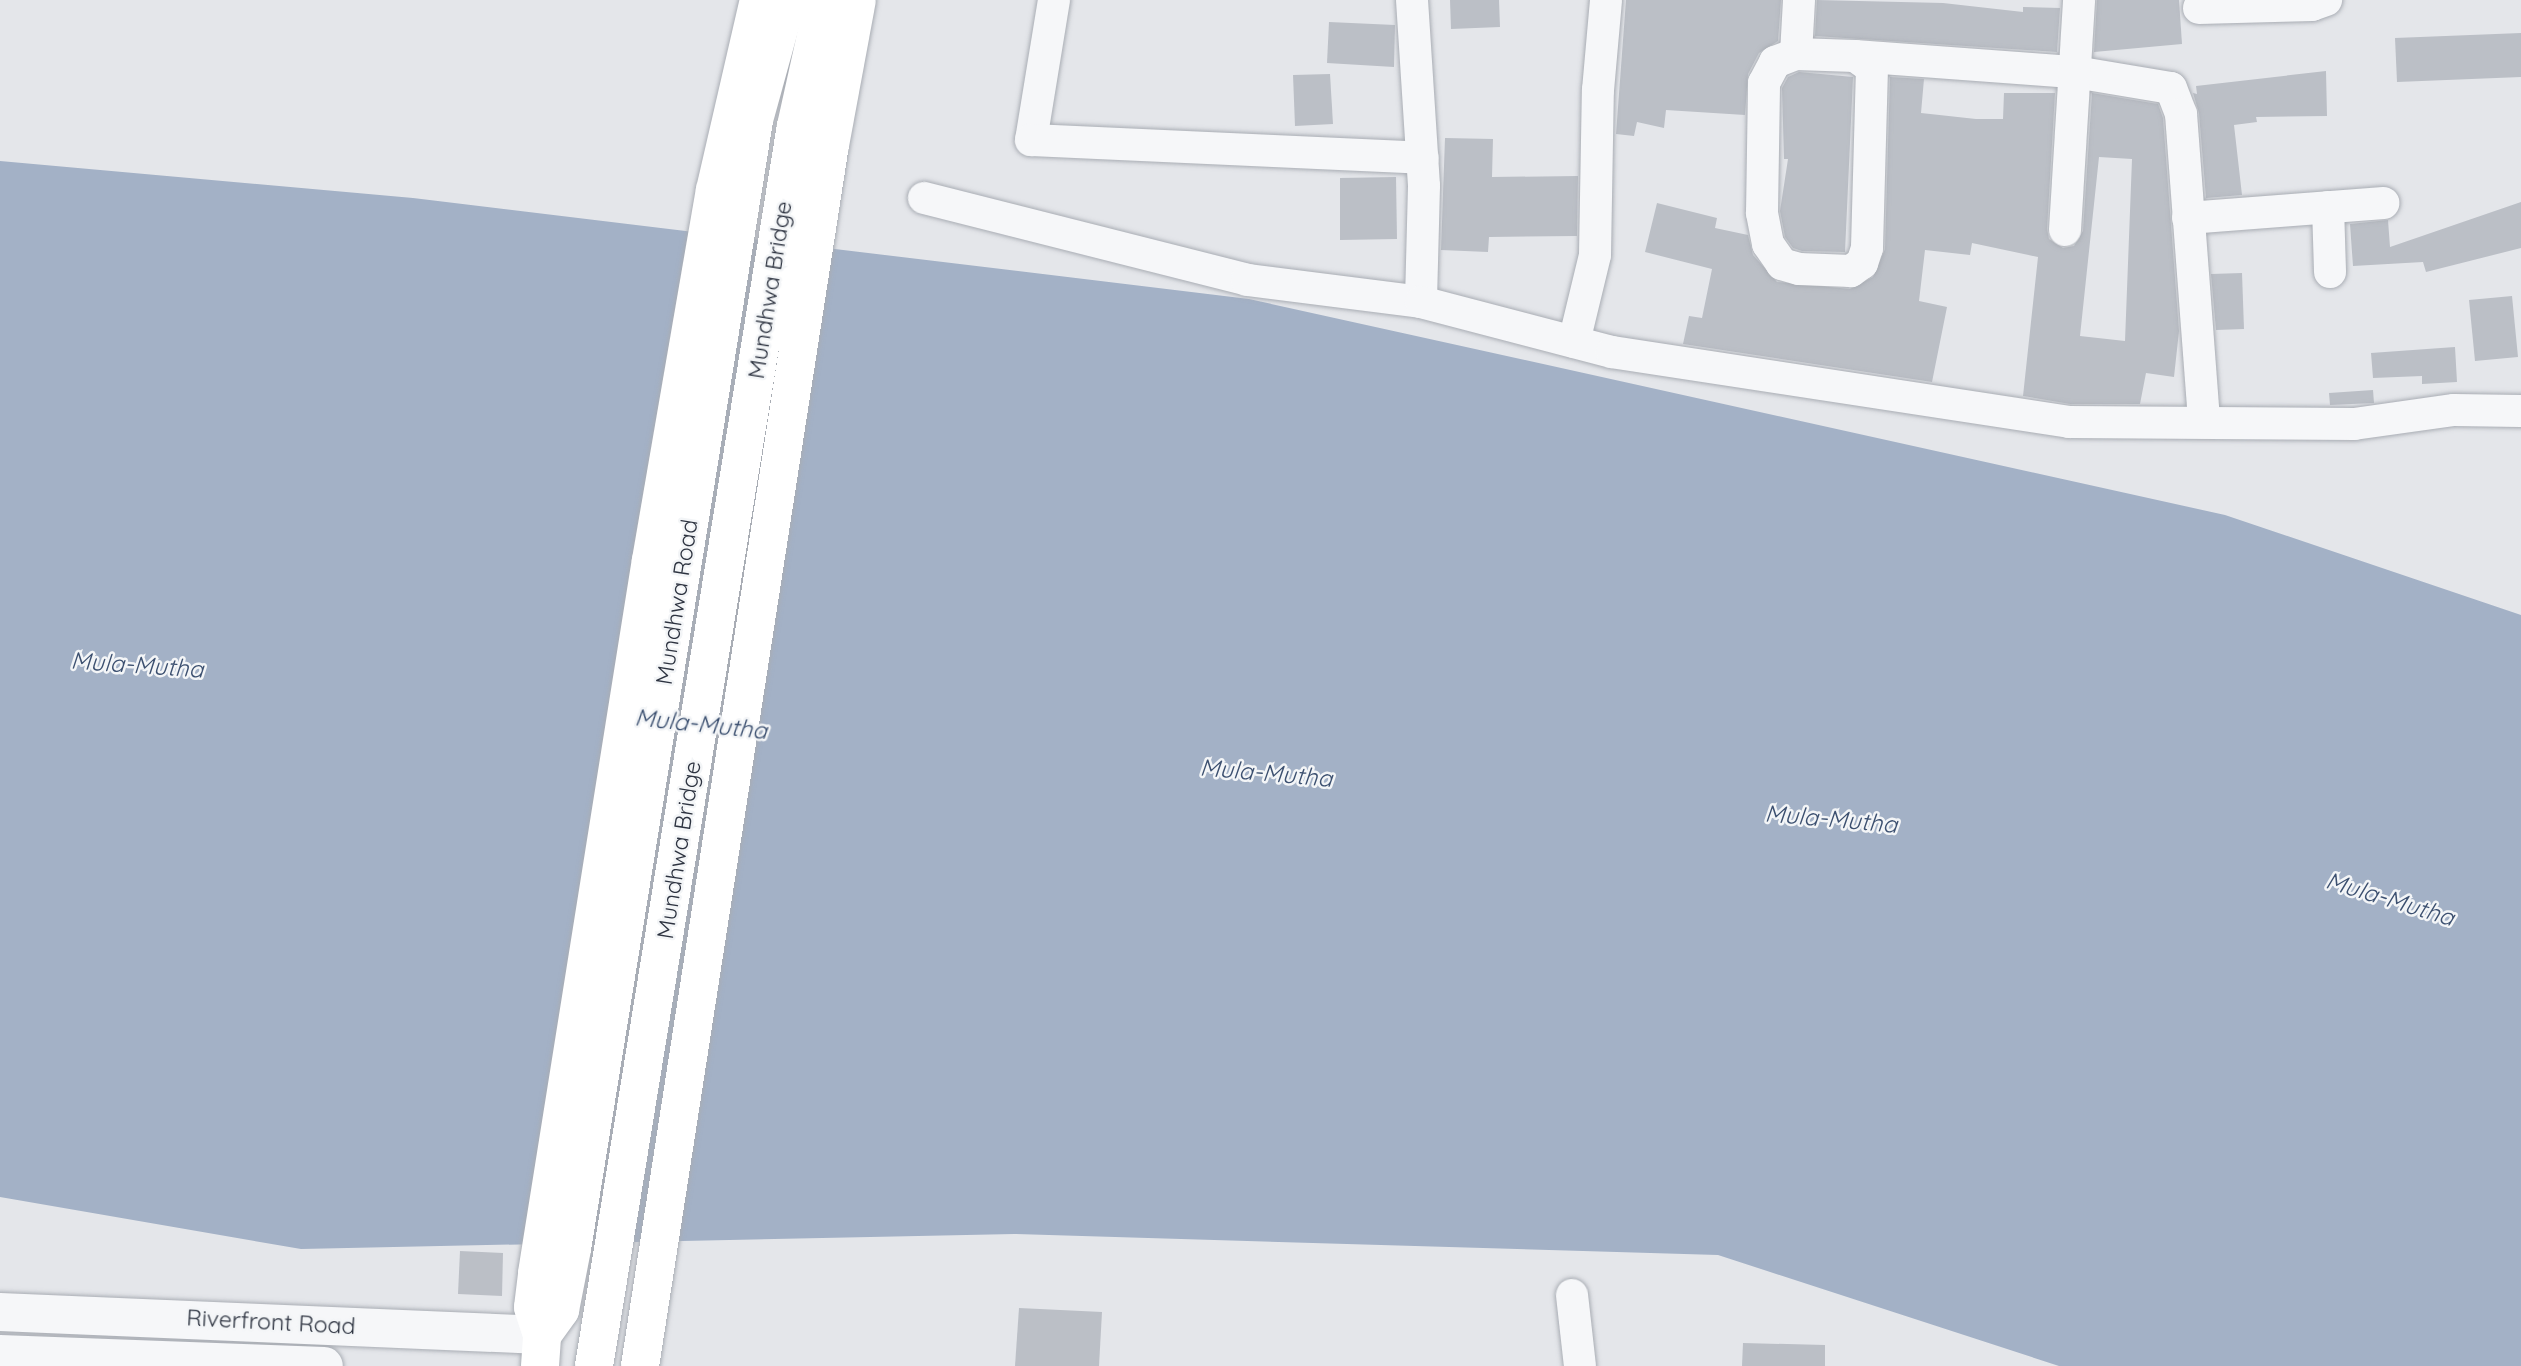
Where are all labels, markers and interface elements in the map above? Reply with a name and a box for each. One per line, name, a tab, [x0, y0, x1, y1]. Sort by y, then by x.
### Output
street label: Mundhwa Bridge	[742, 199, 798, 381]
street label: Mundhwa Road	[650, 517, 704, 687]
water label: Mula-Mutha	[70, 646, 204, 684]
water label: Mula-Mutha	[633, 703, 769, 745]
water label: Mula-Mutha	[1199, 753, 1333, 793]
street label: Mundhwa Bridge	[651, 759, 707, 941]
water label: Mula-Mutha	[1764, 799, 1898, 839]
water label: Mula-Mutha	[2322, 866, 2458, 932]
street label: Riverfront Road	[186, 1304, 356, 1340]

